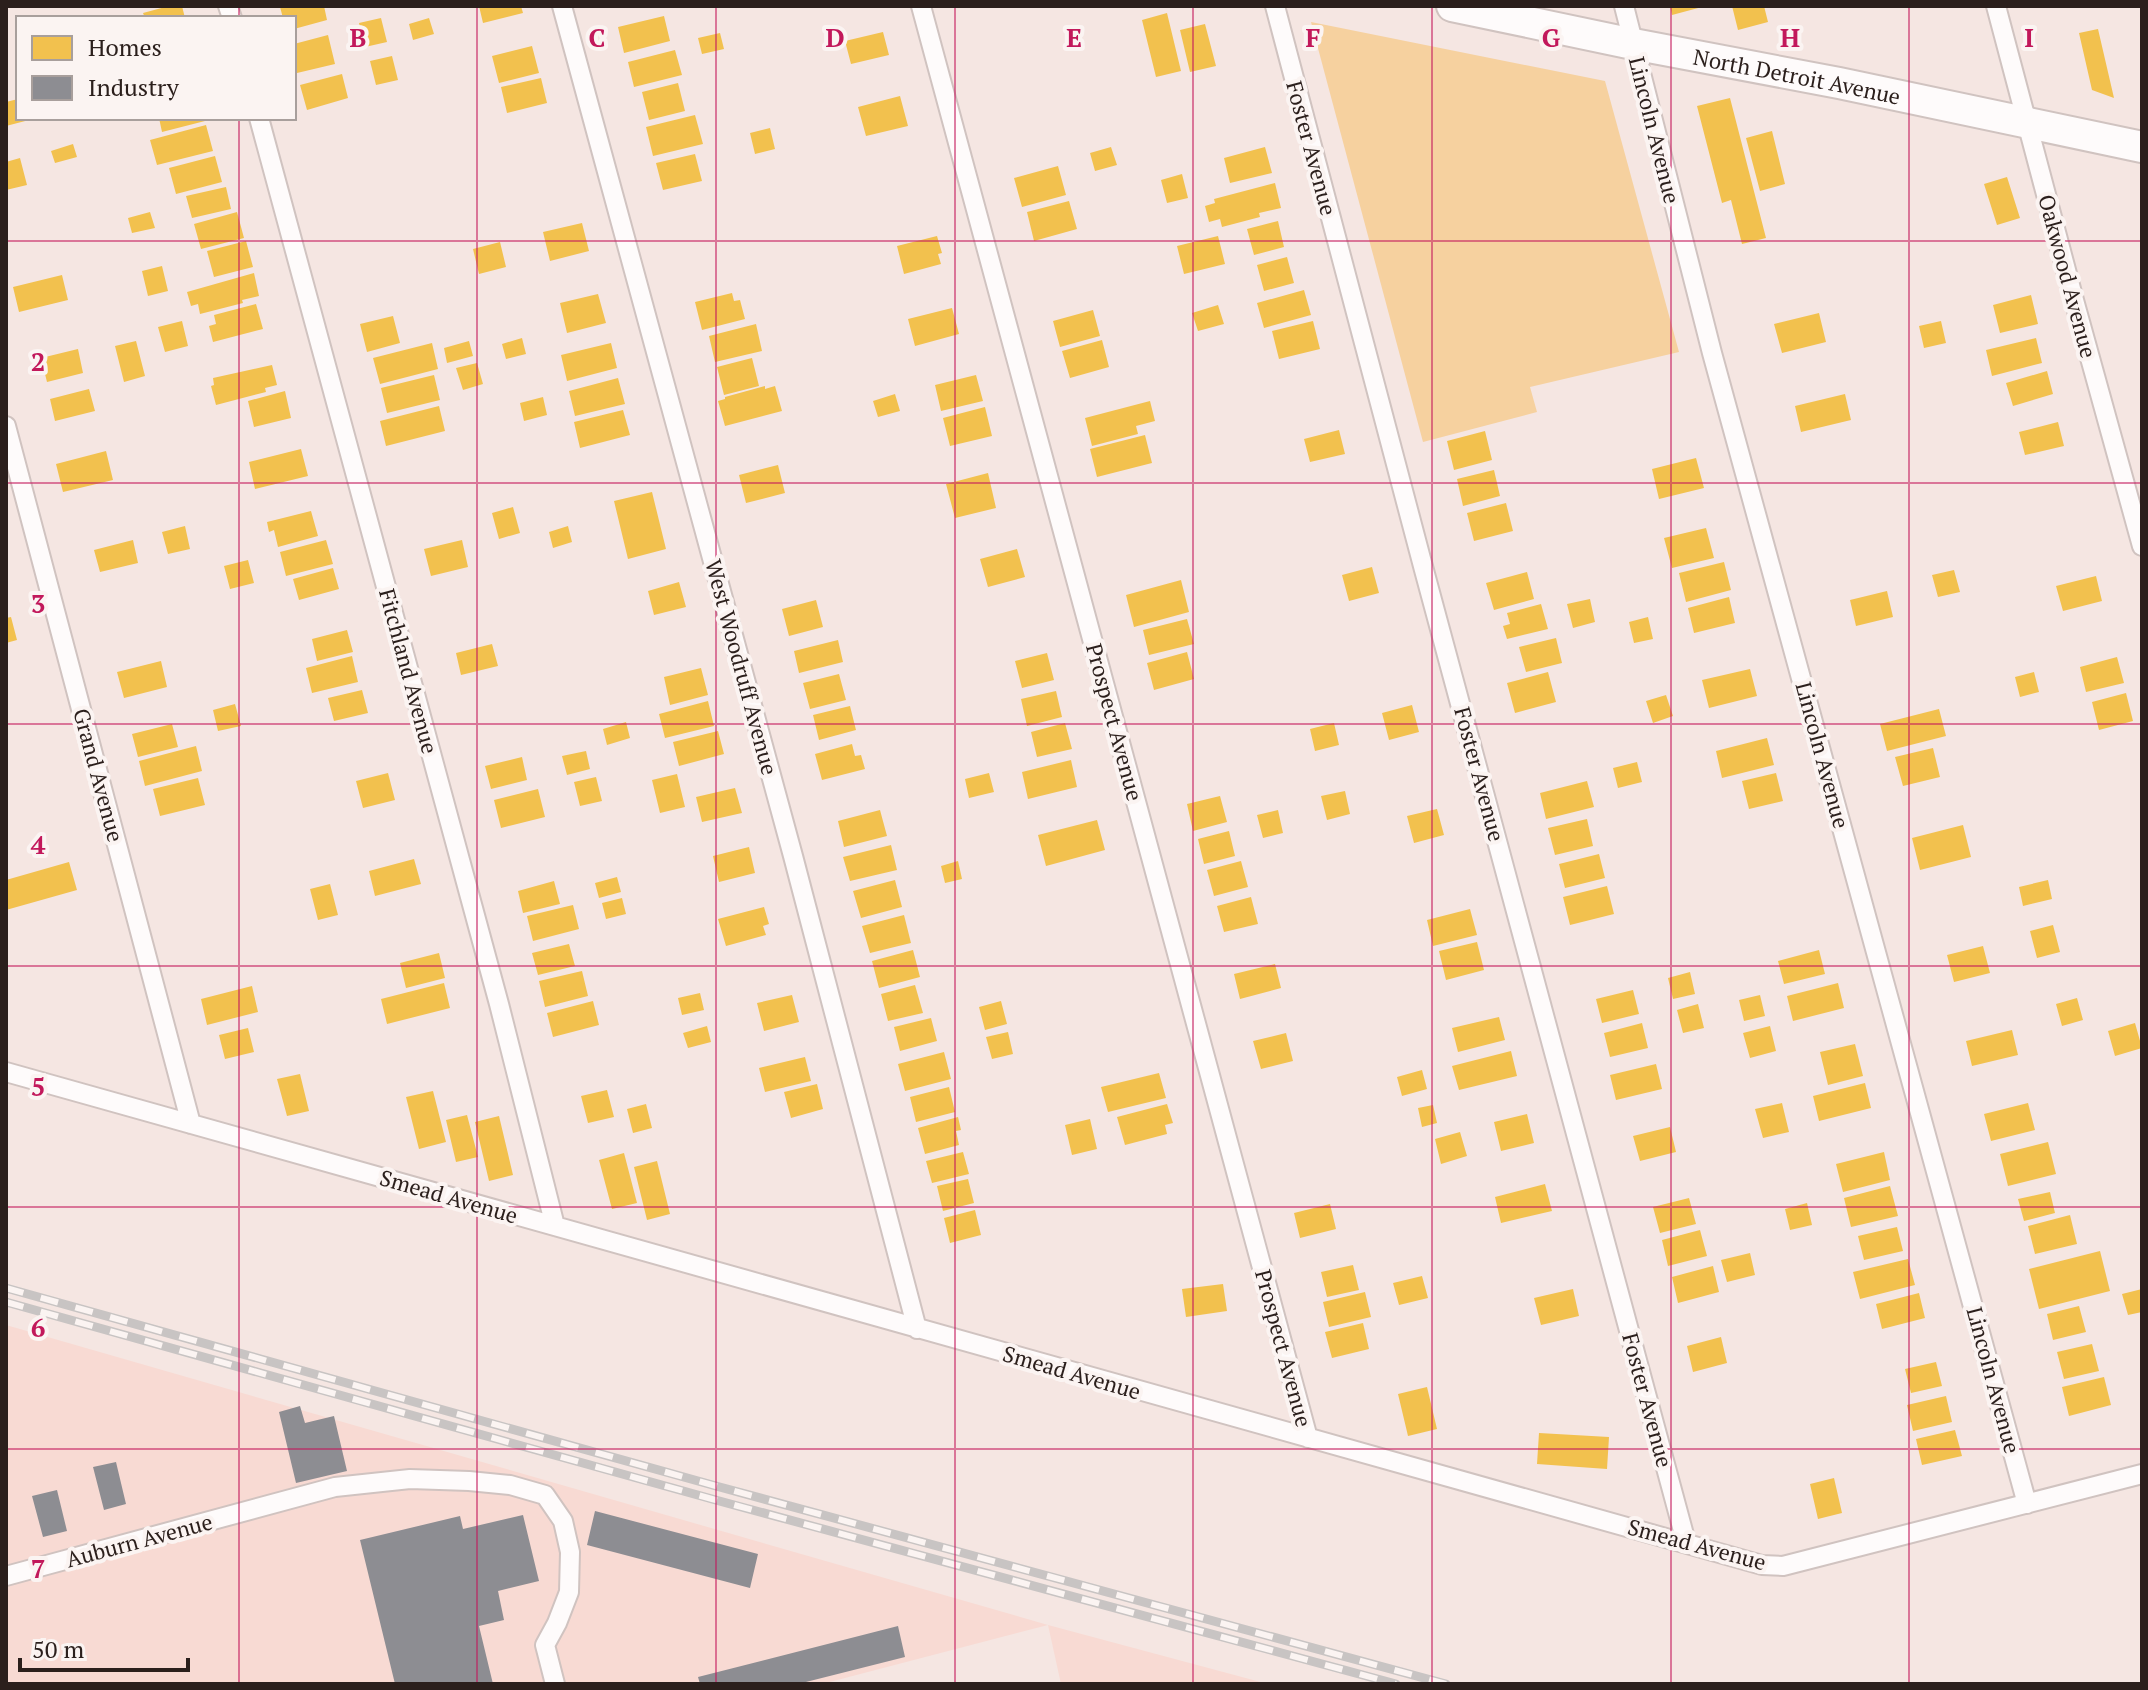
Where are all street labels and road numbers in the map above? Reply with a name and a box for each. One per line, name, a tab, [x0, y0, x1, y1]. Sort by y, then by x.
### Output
street label: North Detroit Avenue	[1691, 41, 1903, 110]
street label: Lincoln Avenue	[1623, 54, 1687, 206]
street label: Foster Avenue	[1280, 77, 1344, 219]
street label: Oakwood Avenue	[2032, 191, 2104, 361]
street label: West Woodruff Avenue	[699, 556, 785, 778]
street label: Fitchland Avenue	[373, 585, 445, 757]
street label: Prospect Avenue	[1080, 640, 1150, 804]
street label: Lincoln Avenue	[1790, 679, 1856, 831]
street label: Foster Avenue	[1448, 703, 1512, 845]
street label: Grand Avenue	[67, 705, 131, 845]
street label: Smead Avenue	[377, 1162, 521, 1230]
street label: Prospect Avenue	[1249, 1266, 1319, 1430]
street label: Lincoln Avenue	[1961, 1304, 2027, 1456]
street label: Foster Avenue	[1616, 1329, 1680, 1471]
street label: Smead Avenue	[1000, 1338, 1144, 1406]
street label: Auburn Avenue	[62, 1506, 216, 1574]
street label: Smead Avenue	[1625, 1512, 1769, 1576]

